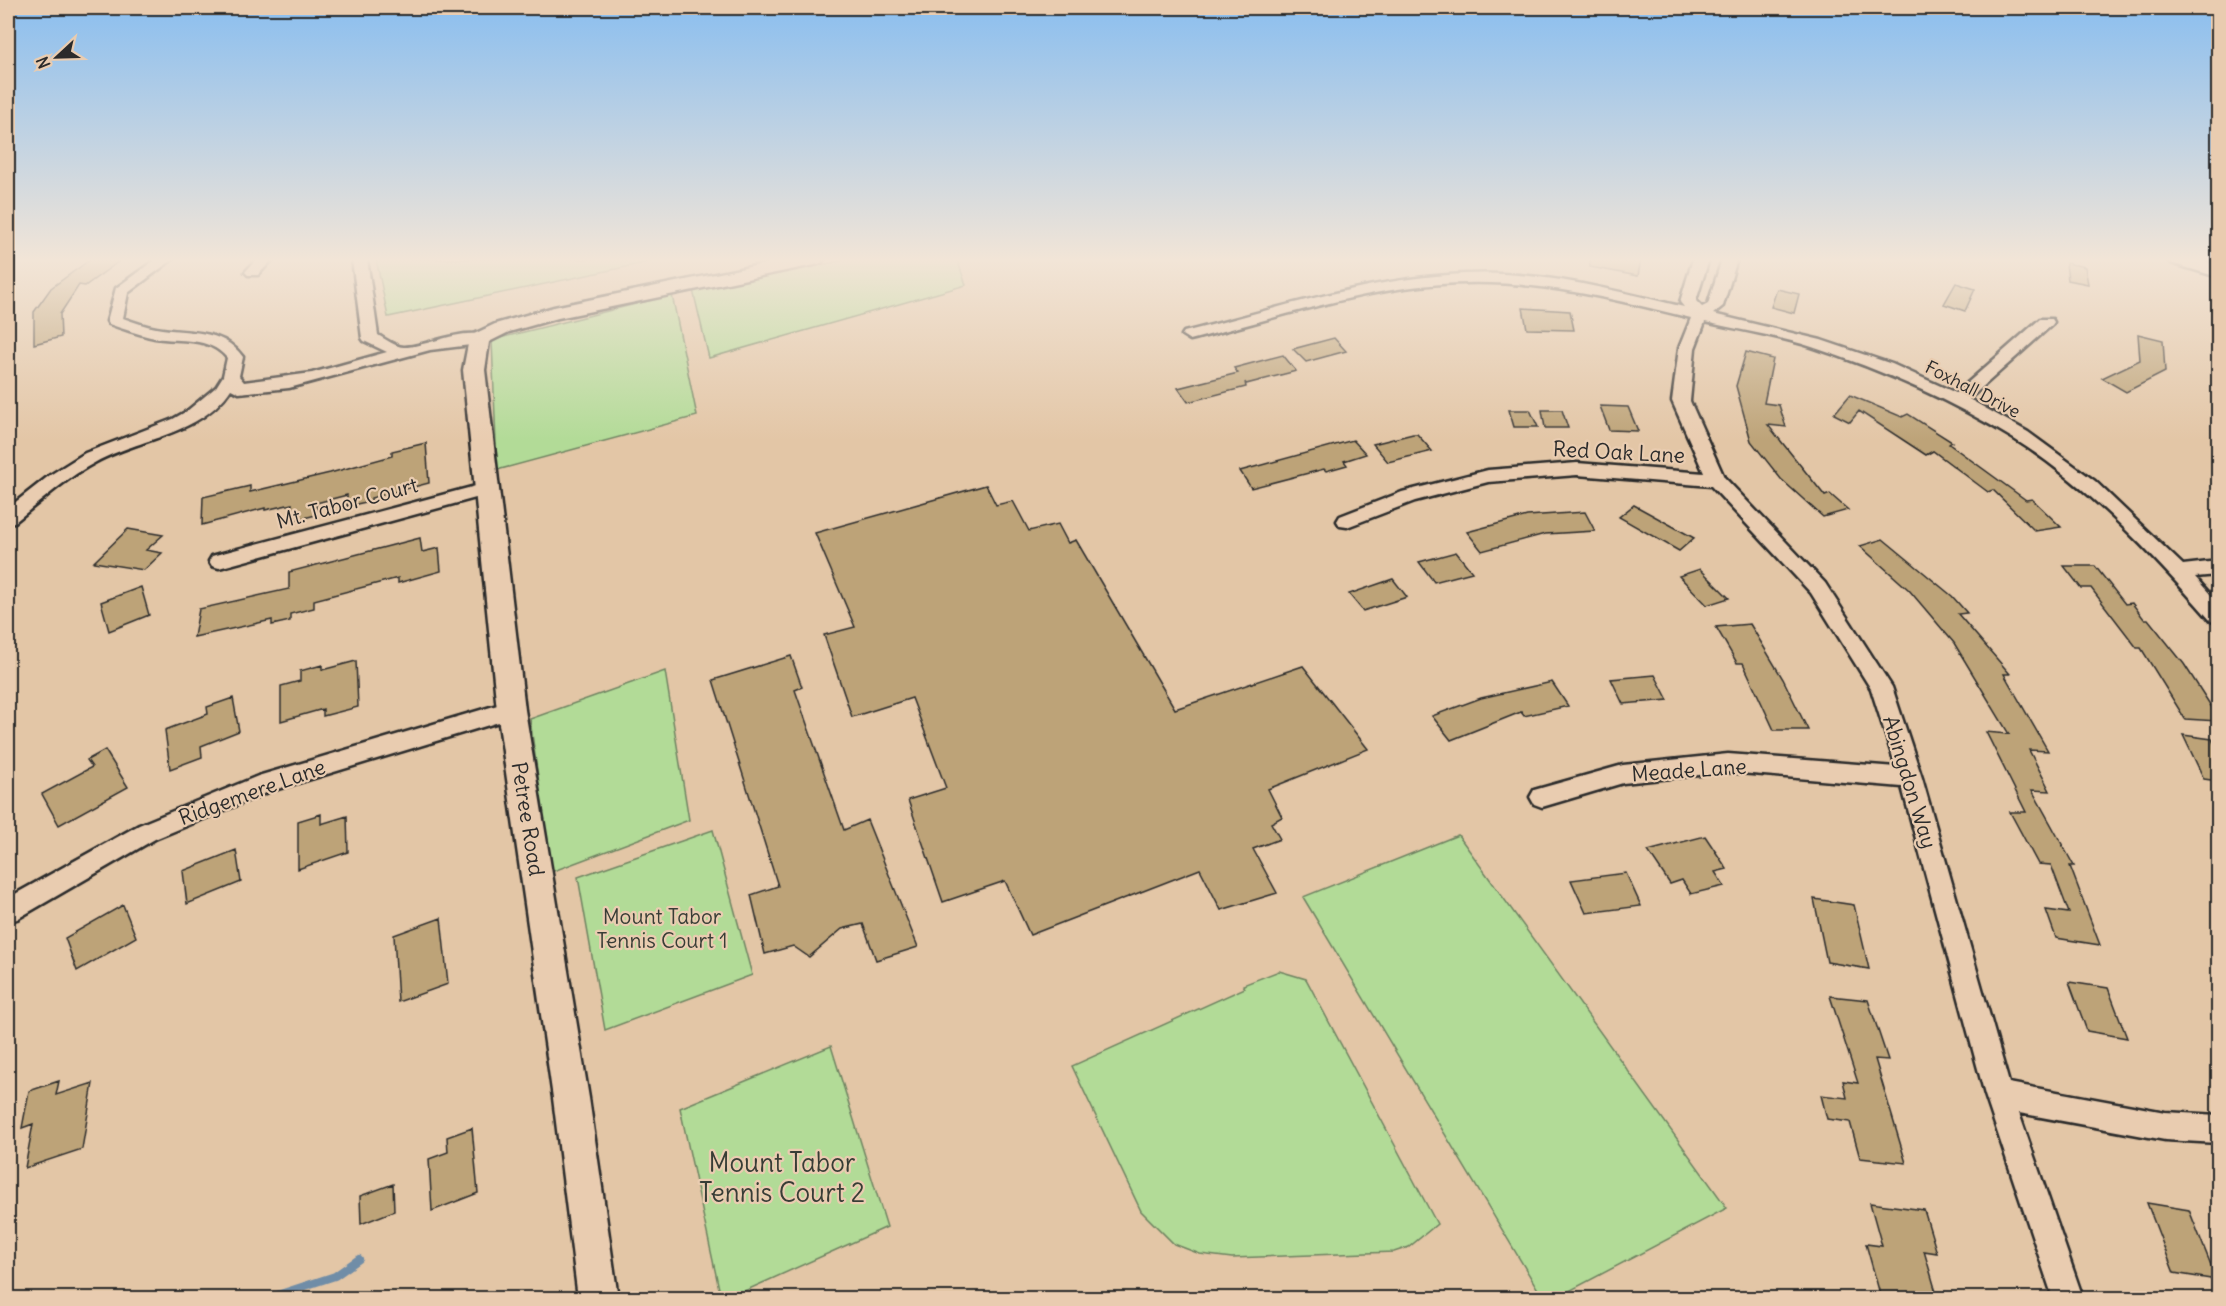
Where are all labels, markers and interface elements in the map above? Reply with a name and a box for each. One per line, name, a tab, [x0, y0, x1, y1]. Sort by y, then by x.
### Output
north arrow	[27, 27, 87, 87]
text: N	[32, 54, 54, 71]
street label: Foxhall Drive	[1922, 355, 2024, 423]
street label: Red Oak Lane	[1552, 435, 1686, 469]
street label: Mt. Tabor Court	[273, 471, 421, 535]
street label: Abingdon Way	[1877, 712, 1943, 852]
street label: Ridgemere Lane	[175, 753, 329, 831]
street label: Meade Lane	[1630, 753, 1748, 787]
street label: Petree Road	[506, 760, 550, 878]
park label: Mount Tabor Tennis Court 1	[596, 903, 728, 954]
park label: Mount Tabor Tennis Court 2	[699, 1146, 865, 1209]

